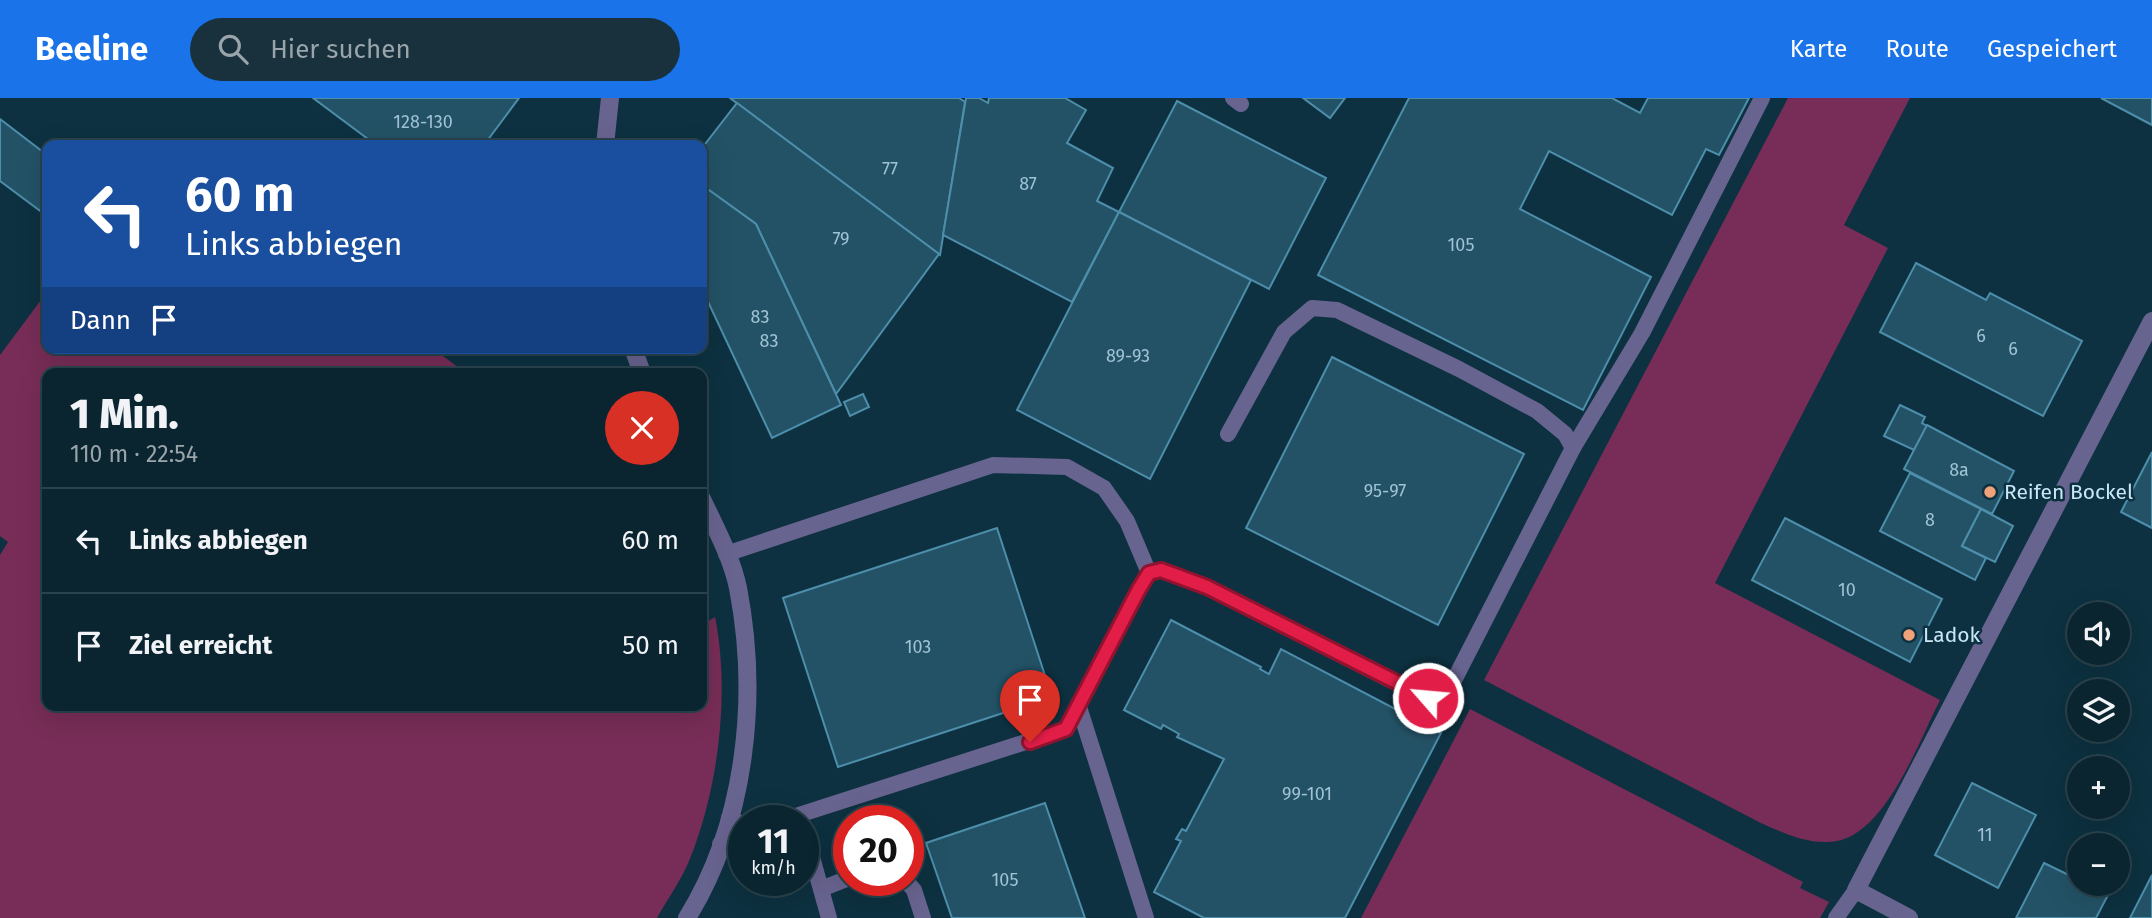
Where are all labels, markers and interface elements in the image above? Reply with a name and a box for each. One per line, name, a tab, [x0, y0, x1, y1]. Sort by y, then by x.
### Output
search box	[190, 18, 680, 81]
text: Beeline	[35, 29, 148, 69]
icon: search	[214, 30, 252, 68]
text: Hier suchen	[270, 34, 411, 65]
text: Karte	[1790, 35, 1847, 63]
text: Route	[1885, 35, 1949, 63]
text: Gespeichert	[1987, 35, 2117, 63]
house number: 128-130	[393, 111, 453, 133]
house number: 77	[882, 158, 898, 180]
text: 60 m	[185, 165, 294, 224]
icon: left	[70, 168, 161, 259]
house number: 87	[1019, 173, 1037, 195]
text: Links abbiegen	[185, 225, 403, 263]
house number: 79	[832, 228, 850, 250]
house number: 105	[1448, 234, 1474, 256]
icon: arrive	[145, 301, 183, 339]
text: Dann	[70, 305, 131, 336]
house number: 83	[751, 306, 769, 328]
house number: 6	[1976, 325, 1986, 347]
house number: 83	[760, 330, 778, 352]
house number: 6	[2008, 338, 2018, 360]
house number: 89-93	[1106, 345, 1150, 367]
text: 1 Min.	[70, 389, 179, 439]
button: close	[605, 391, 679, 465]
text: 110 m · 22:54	[70, 440, 198, 468]
house number: 8a	[1949, 459, 1969, 481]
place label: Reifen Bockel	[2004, 479, 2133, 505]
house number: 95-97	[1364, 480, 1406, 502]
marker: Reifen Bockel	[1982, 484, 1998, 500]
house number: 8	[1925, 509, 1935, 531]
icon: left	[70, 522, 108, 560]
text: Links abbiegen	[129, 525, 308, 556]
text: 60 m	[621, 525, 679, 556]
house number: 10	[1838, 579, 1856, 601]
map controls	[2067, 602, 2130, 896]
button: sound	[2067, 602, 2130, 665]
place label: Ladok	[1923, 622, 1980, 648]
icon: arrive	[70, 627, 108, 665]
marker: Ladok	[1901, 627, 1917, 643]
text: Ziel erreicht	[129, 630, 272, 661]
text: 50 m	[622, 630, 679, 661]
house number: 103	[905, 636, 931, 658]
position arrow	[1391, 661, 1465, 735]
pin	[1000, 670, 1060, 742]
button: layers	[2067, 679, 2130, 742]
icon: arrive	[1011, 681, 1049, 719]
button: +	[2067, 756, 2130, 819]
house number: 99-101	[1282, 783, 1332, 805]
speed limit sign: 20	[833, 805, 924, 896]
text: 11	[758, 820, 789, 862]
house number: 11	[1977, 824, 1993, 846]
button: −	[2067, 833, 2130, 896]
text: km/h	[751, 857, 796, 879]
house number: 105	[992, 869, 1018, 891]

